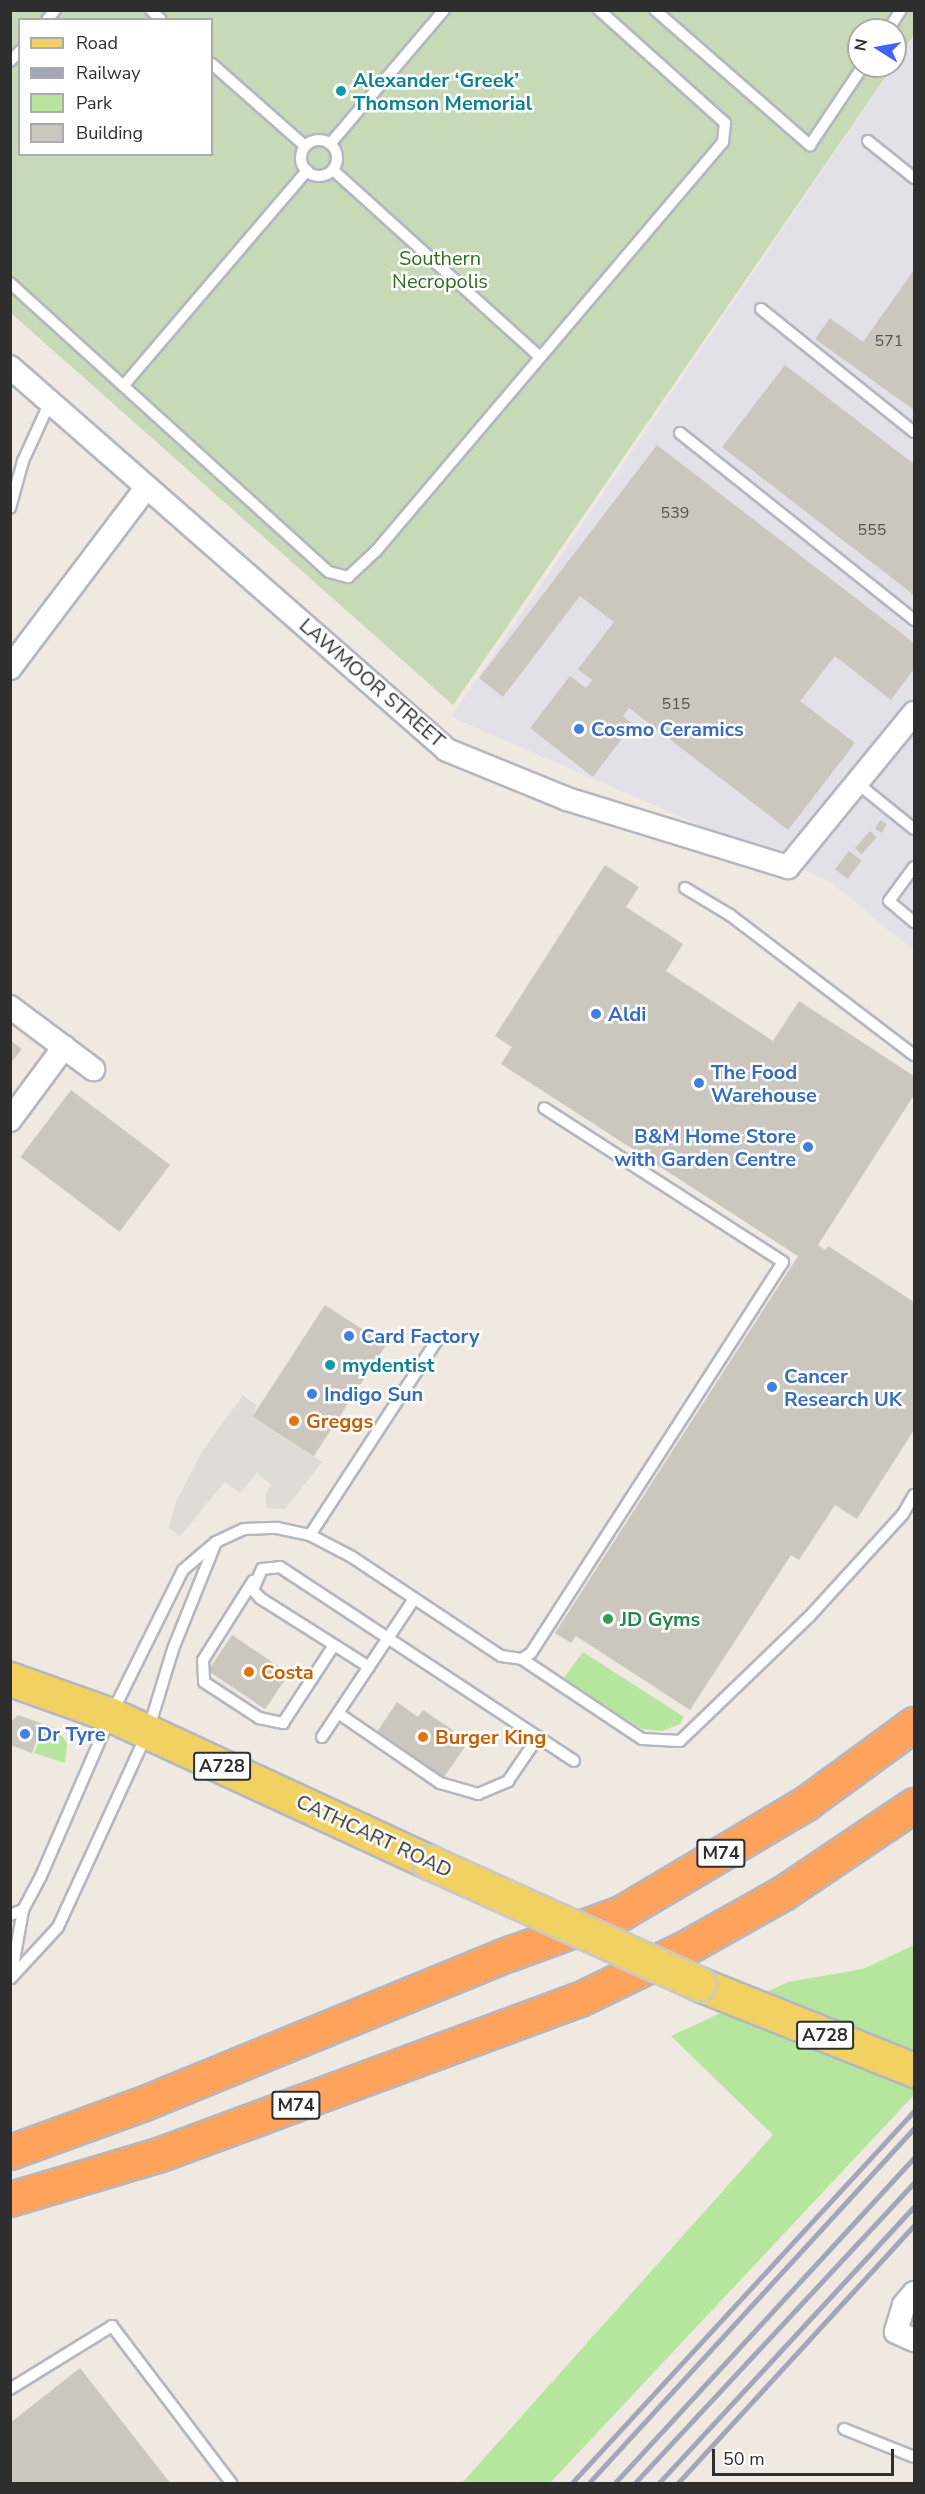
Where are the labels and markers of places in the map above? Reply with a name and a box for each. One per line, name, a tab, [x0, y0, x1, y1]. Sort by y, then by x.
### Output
place label: Alexander ‘Greek’ Thomson Memorial	[353, 68, 532, 115]
marker: Alexander ‘Greek’ Thomson Memorial	[334, 84, 348, 98]
place label: Cosmo Ceramics	[591, 717, 744, 741]
marker: Cosmo Ceramics	[572, 722, 586, 736]
place label: Aldi	[608, 1002, 646, 1026]
marker: Aldi	[589, 1007, 603, 1021]
place label: The Food Warehouse	[711, 1060, 817, 1107]
marker: The Food Warehouse	[692, 1076, 706, 1090]
place label: B&M Home Store with Garden Centre	[614, 1124, 796, 1171]
marker: B&M Home Store with Garden Centre	[801, 1140, 815, 1154]
place label: Card Factory	[361, 1324, 480, 1348]
marker: Card Factory	[342, 1329, 356, 1343]
place label: mydentist	[342, 1353, 434, 1377]
marker: mydentist	[323, 1358, 337, 1372]
place label: Cancer Research UK	[784, 1364, 902, 1411]
marker: Cancer Research UK	[765, 1380, 779, 1394]
place label: Indigo Sun	[324, 1382, 423, 1406]
marker: Indigo Sun	[305, 1387, 319, 1401]
place label: Greggs	[306, 1409, 373, 1433]
marker: Greggs	[287, 1414, 301, 1428]
place label: JD Gyms	[620, 1607, 700, 1631]
marker: JD Gyms	[601, 1612, 615, 1626]
place label: Costa	[261, 1660, 314, 1684]
marker: Costa	[242, 1665, 256, 1679]
place label: Dr Tyre	[37, 1722, 106, 1746]
place label: Burger King	[435, 1725, 546, 1749]
marker: Dr Tyre	[18, 1727, 32, 1741]
marker: Burger King	[416, 1730, 430, 1744]

